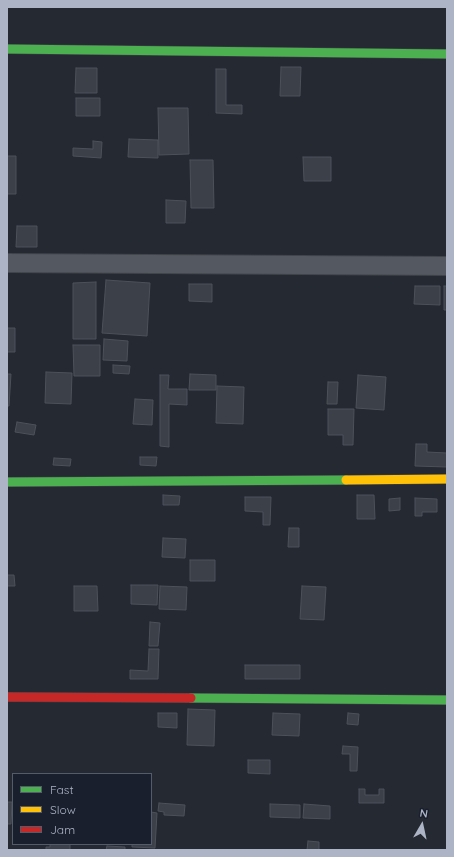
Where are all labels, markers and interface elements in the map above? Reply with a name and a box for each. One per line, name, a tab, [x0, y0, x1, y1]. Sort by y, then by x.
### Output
legend	[12, 773, 152, 845]
text: Fast	[50, 782, 74, 797]
text: Slow	[50, 802, 76, 817]
north arrow	[402, 805, 442, 845]
text: N	[419, 806, 429, 821]
text: Jam	[50, 822, 75, 837]

